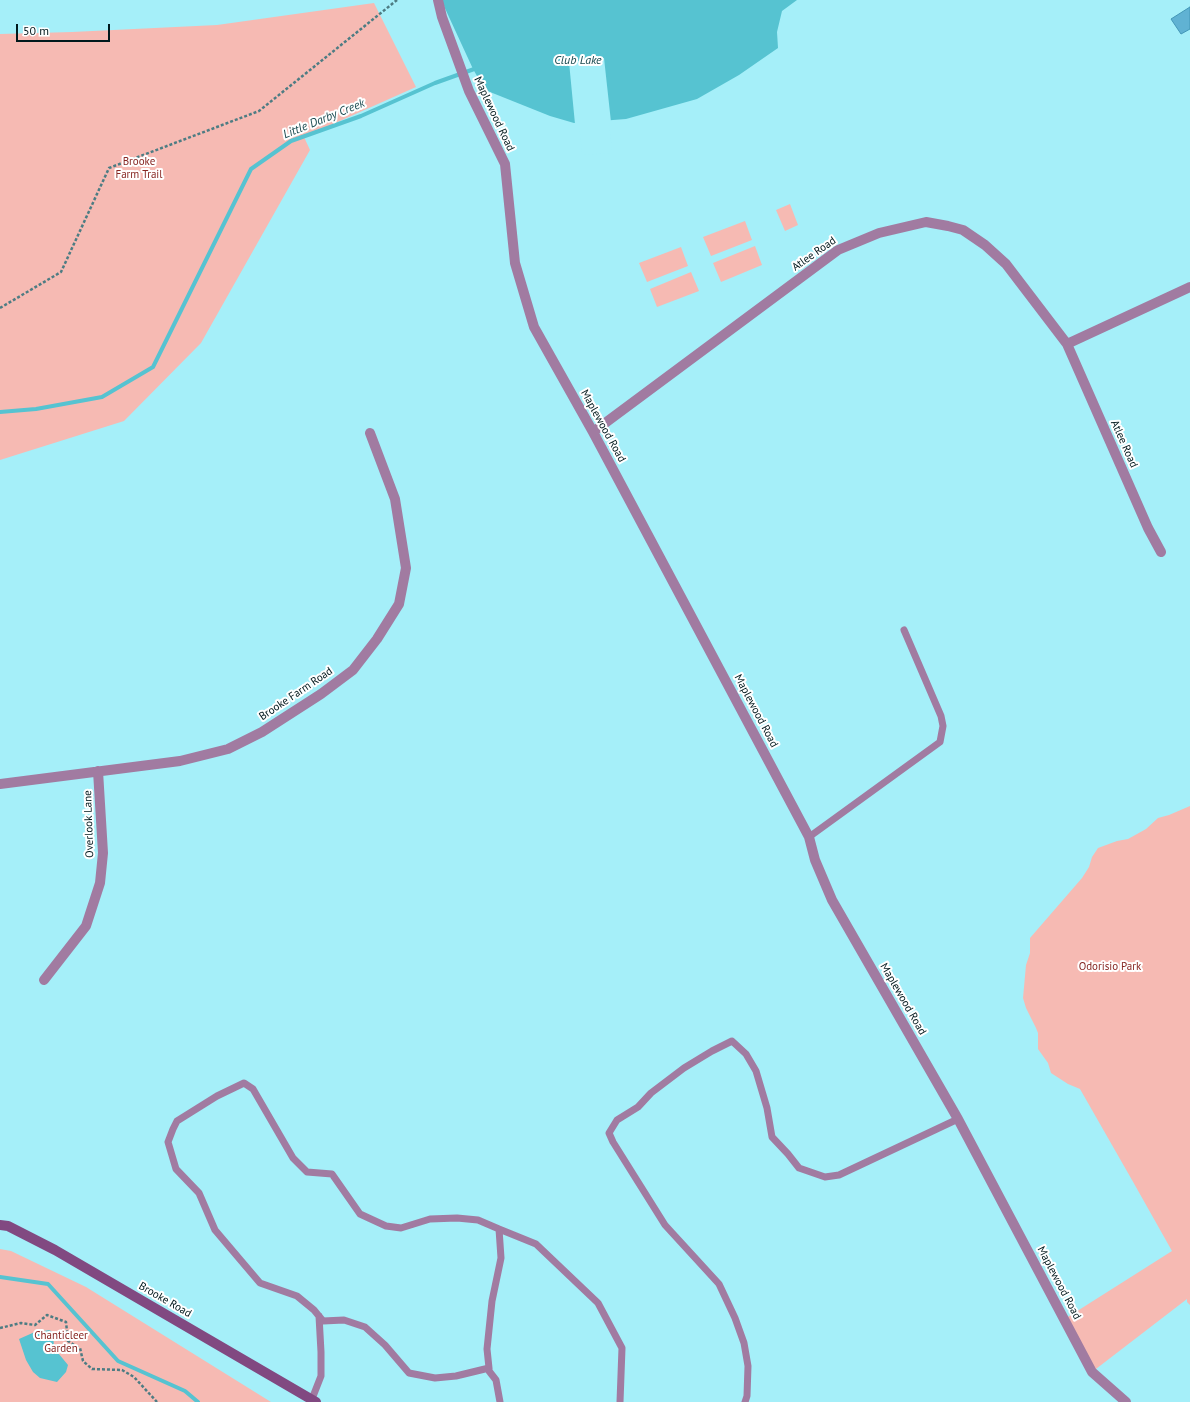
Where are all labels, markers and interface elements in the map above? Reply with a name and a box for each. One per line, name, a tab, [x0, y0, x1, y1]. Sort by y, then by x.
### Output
scale bar	[18, 16, 112, 42]
text: 50 m	[23, 23, 49, 38]
water label: Club Lake	[554, 54, 602, 68]
street label: Maplewood Road	[471, 75, 517, 153]
water label: Little Darby Creek	[281, 96, 367, 142]
park label: Brooke Farm Trail	[115, 155, 163, 181]
street label: Atlee Road	[790, 234, 838, 274]
street label: Maplewood Road	[578, 388, 628, 464]
street label: Atlee Road	[1108, 418, 1140, 470]
street label: Brooke Farm Road	[257, 665, 335, 723]
street label: Maplewood Road	[731, 672, 781, 750]
street label: Overlook Lane	[81, 790, 97, 858]
park label: Odorisio Park	[1079, 960, 1141, 974]
street label: Maplewood Road	[877, 961, 929, 1037]
street label: Maplewood Road	[1034, 1244, 1084, 1322]
street label: Brooke Road	[136, 1280, 194, 1320]
park label: Chanticleer Garden	[34, 1329, 88, 1355]

